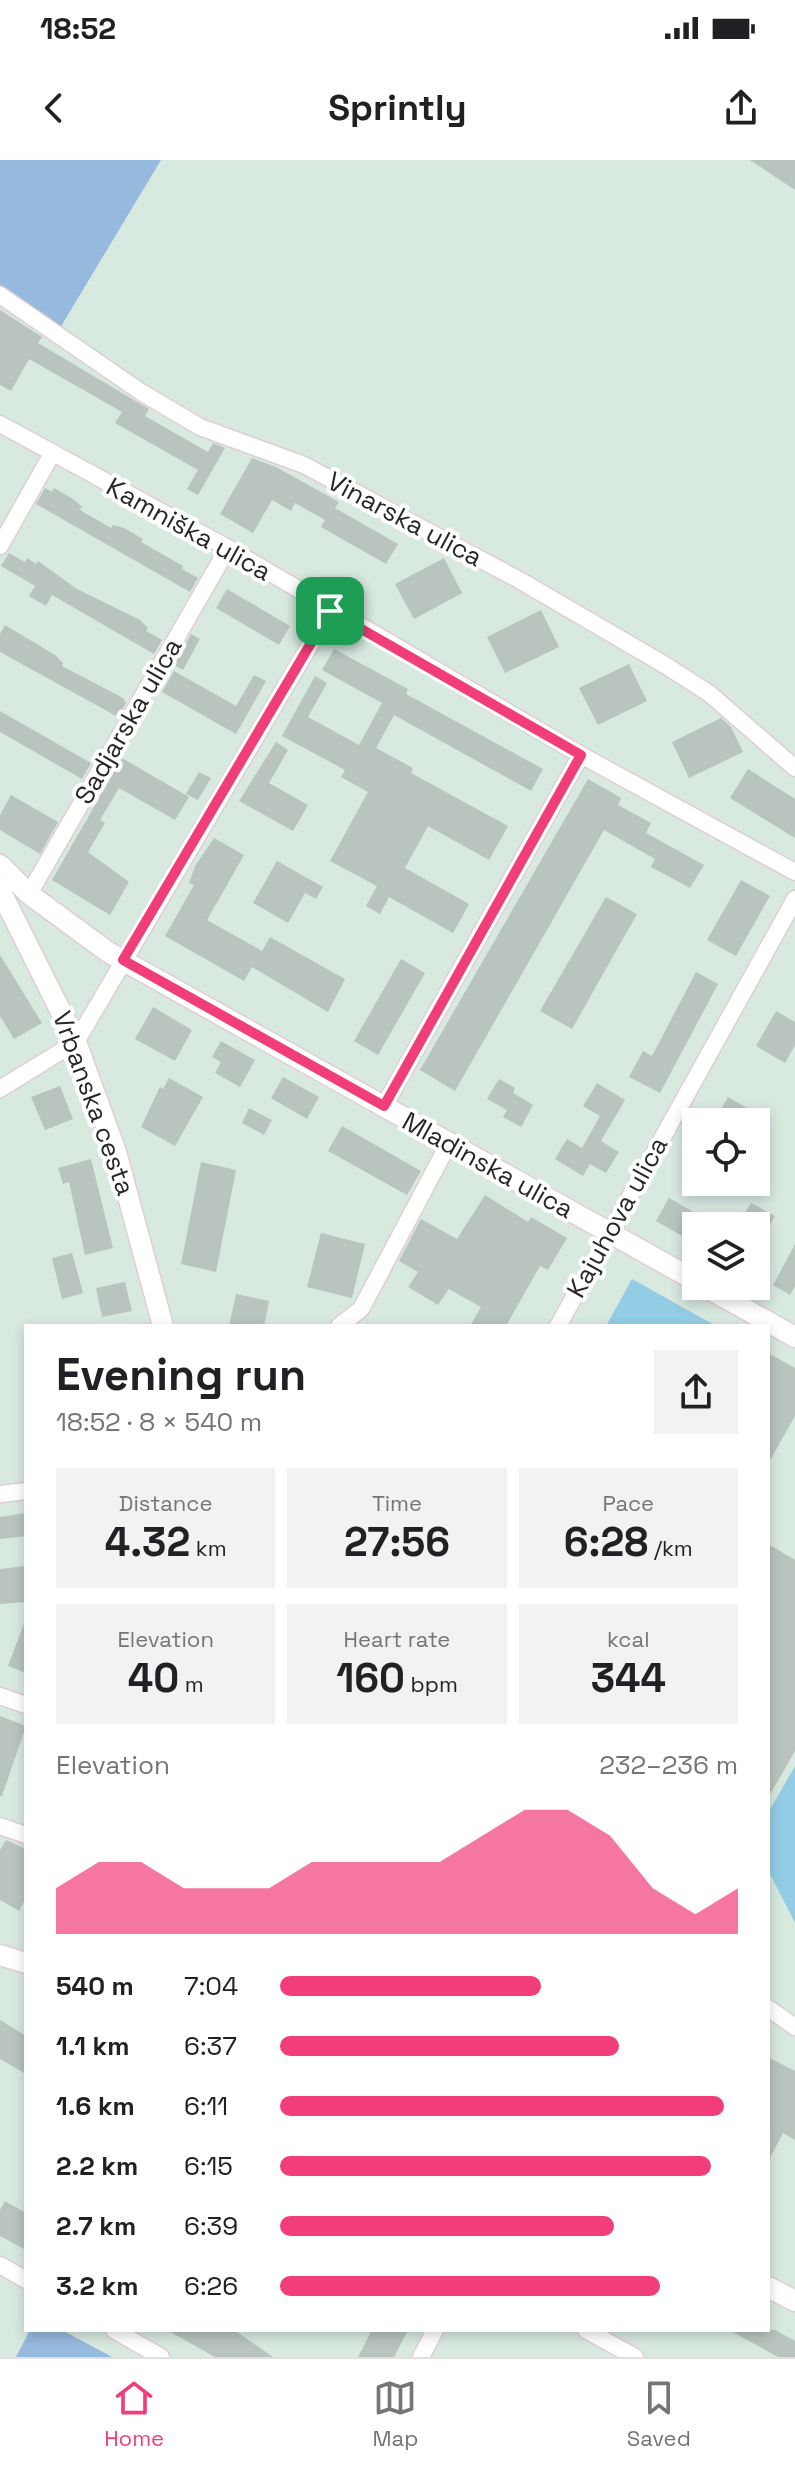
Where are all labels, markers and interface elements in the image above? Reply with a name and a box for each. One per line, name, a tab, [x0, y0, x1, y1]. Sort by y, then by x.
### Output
text: 18:52	[40, 9, 116, 48]
text: Sprintly	[328, 85, 467, 131]
icon: back	[32, 86, 76, 130]
icon: share	[719, 86, 763, 130]
street label: Vinarska ulica	[321, 464, 489, 574]
street label: Kamniška ulica	[100, 470, 278, 588]
pin	[296, 577, 364, 645]
icon: arrive	[308, 589, 352, 633]
street label: Sadjarska ulica	[67, 632, 189, 810]
street label: Vrbanska cesta	[45, 1006, 143, 1200]
street label: Mladinska ulica	[396, 1104, 580, 1226]
map controls	[682, 1108, 770, 1300]
button: locate	[682, 1108, 770, 1196]
street label: Kajuhova ulica	[559, 1130, 675, 1304]
button: layers	[682, 1212, 770, 1300]
text: Evening run	[56, 1347, 306, 1403]
button: share	[654, 1350, 738, 1434]
text: 18:52 · 8 × 540 m	[56, 1405, 262, 1439]
text: Distance	[119, 1489, 213, 1517]
text: Time	[372, 1489, 422, 1517]
text: Pace	[603, 1489, 654, 1517]
text: 4.32	[105, 1517, 190, 1568]
text: 27:56	[344, 1517, 450, 1568]
text: 6:28	[564, 1517, 648, 1568]
text: km	[190, 1534, 227, 1562]
text: /km	[648, 1534, 693, 1562]
text: Elevation	[117, 1625, 214, 1653]
text: Heart rate	[344, 1625, 450, 1653]
text: kcal	[607, 1625, 650, 1653]
text: 40	[128, 1653, 179, 1704]
text: 160	[336, 1653, 405, 1704]
text: 344	[591, 1653, 666, 1704]
text: m	[179, 1670, 204, 1698]
text: bpm	[405, 1670, 458, 1698]
text: Elevation	[56, 1748, 170, 1782]
text: 232–236 m	[599, 1748, 738, 1782]
text: 540 m	[56, 1969, 134, 2003]
text: 7:04	[184, 1969, 238, 2003]
text: 1.1 km	[56, 2029, 129, 2063]
text: 6:37	[184, 2029, 237, 2063]
text: 1.6 km	[56, 2089, 135, 2123]
text: 6:11	[184, 2089, 228, 2123]
text: 2.2 km	[56, 2149, 138, 2183]
text: 6:15	[184, 2149, 233, 2183]
text: 2.7 km	[56, 2209, 136, 2243]
text: 6:39	[184, 2209, 238, 2243]
text: 3.2 km	[56, 2269, 138, 2303]
text: 6:26	[184, 2269, 238, 2303]
tab: Home	[104, 2376, 164, 2452]
tab: Map	[372, 2376, 418, 2452]
tab: Saved	[627, 2376, 691, 2452]

